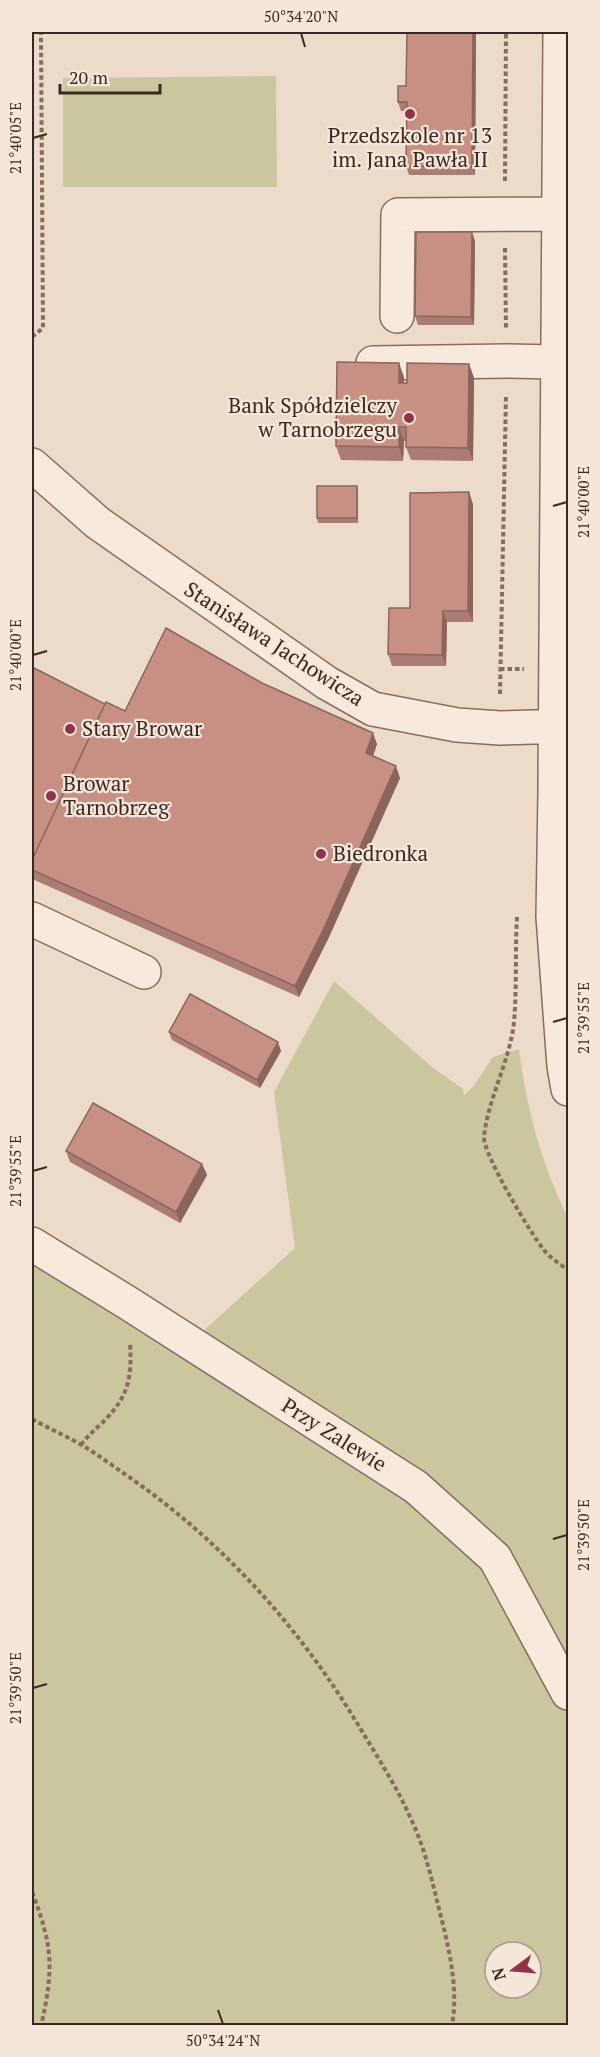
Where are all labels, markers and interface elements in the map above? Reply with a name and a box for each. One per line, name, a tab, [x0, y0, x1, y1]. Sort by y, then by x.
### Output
text: 50°34'20"N	[264, 6, 338, 26]
scale bar	[60, 57, 160, 95]
text: 20 m	[69, 65, 109, 89]
text: 21°40'05"E	[5, 102, 25, 174]
marker: Przedszkole nr 13 im. Jana Pawła II	[403, 107, 417, 121]
place label: Przedszkole nr 13 im. Jana Pawła II	[328, 121, 492, 173]
place label: Bank Spółdzielczy w Tarnobrzegu	[228, 391, 397, 443]
marker: Bank Spółdzielczy w Tarnobrzegu	[402, 411, 416, 425]
text: 21°40'00"E	[573, 466, 593, 538]
street label: Stanisława Jachowicza	[179, 574, 370, 712]
text: 21°40'00"E	[5, 619, 25, 691]
place label: Stary Browar	[82, 714, 202, 742]
marker: Stary Browar	[63, 722, 77, 736]
place label: Browar Tarnobrzeg	[63, 769, 170, 821]
marker: Browar Tarnobrzeg	[44, 789, 58, 803]
place label: Biedronka	[333, 839, 428, 867]
marker: Biedronka	[314, 847, 328, 861]
text: 21°39'55"E	[573, 982, 593, 1054]
text: 21°39'55"E	[5, 1135, 25, 1207]
street label: Przy Zalewie	[277, 1391, 392, 1477]
text: 21°39'50"E	[573, 1499, 593, 1571]
text: 21°39'50"E	[5, 1652, 25, 1724]
north arrow	[483, 1940, 543, 2000]
text: N	[486, 1965, 511, 1983]
text: 50°34'24"N	[186, 2030, 260, 2050]

